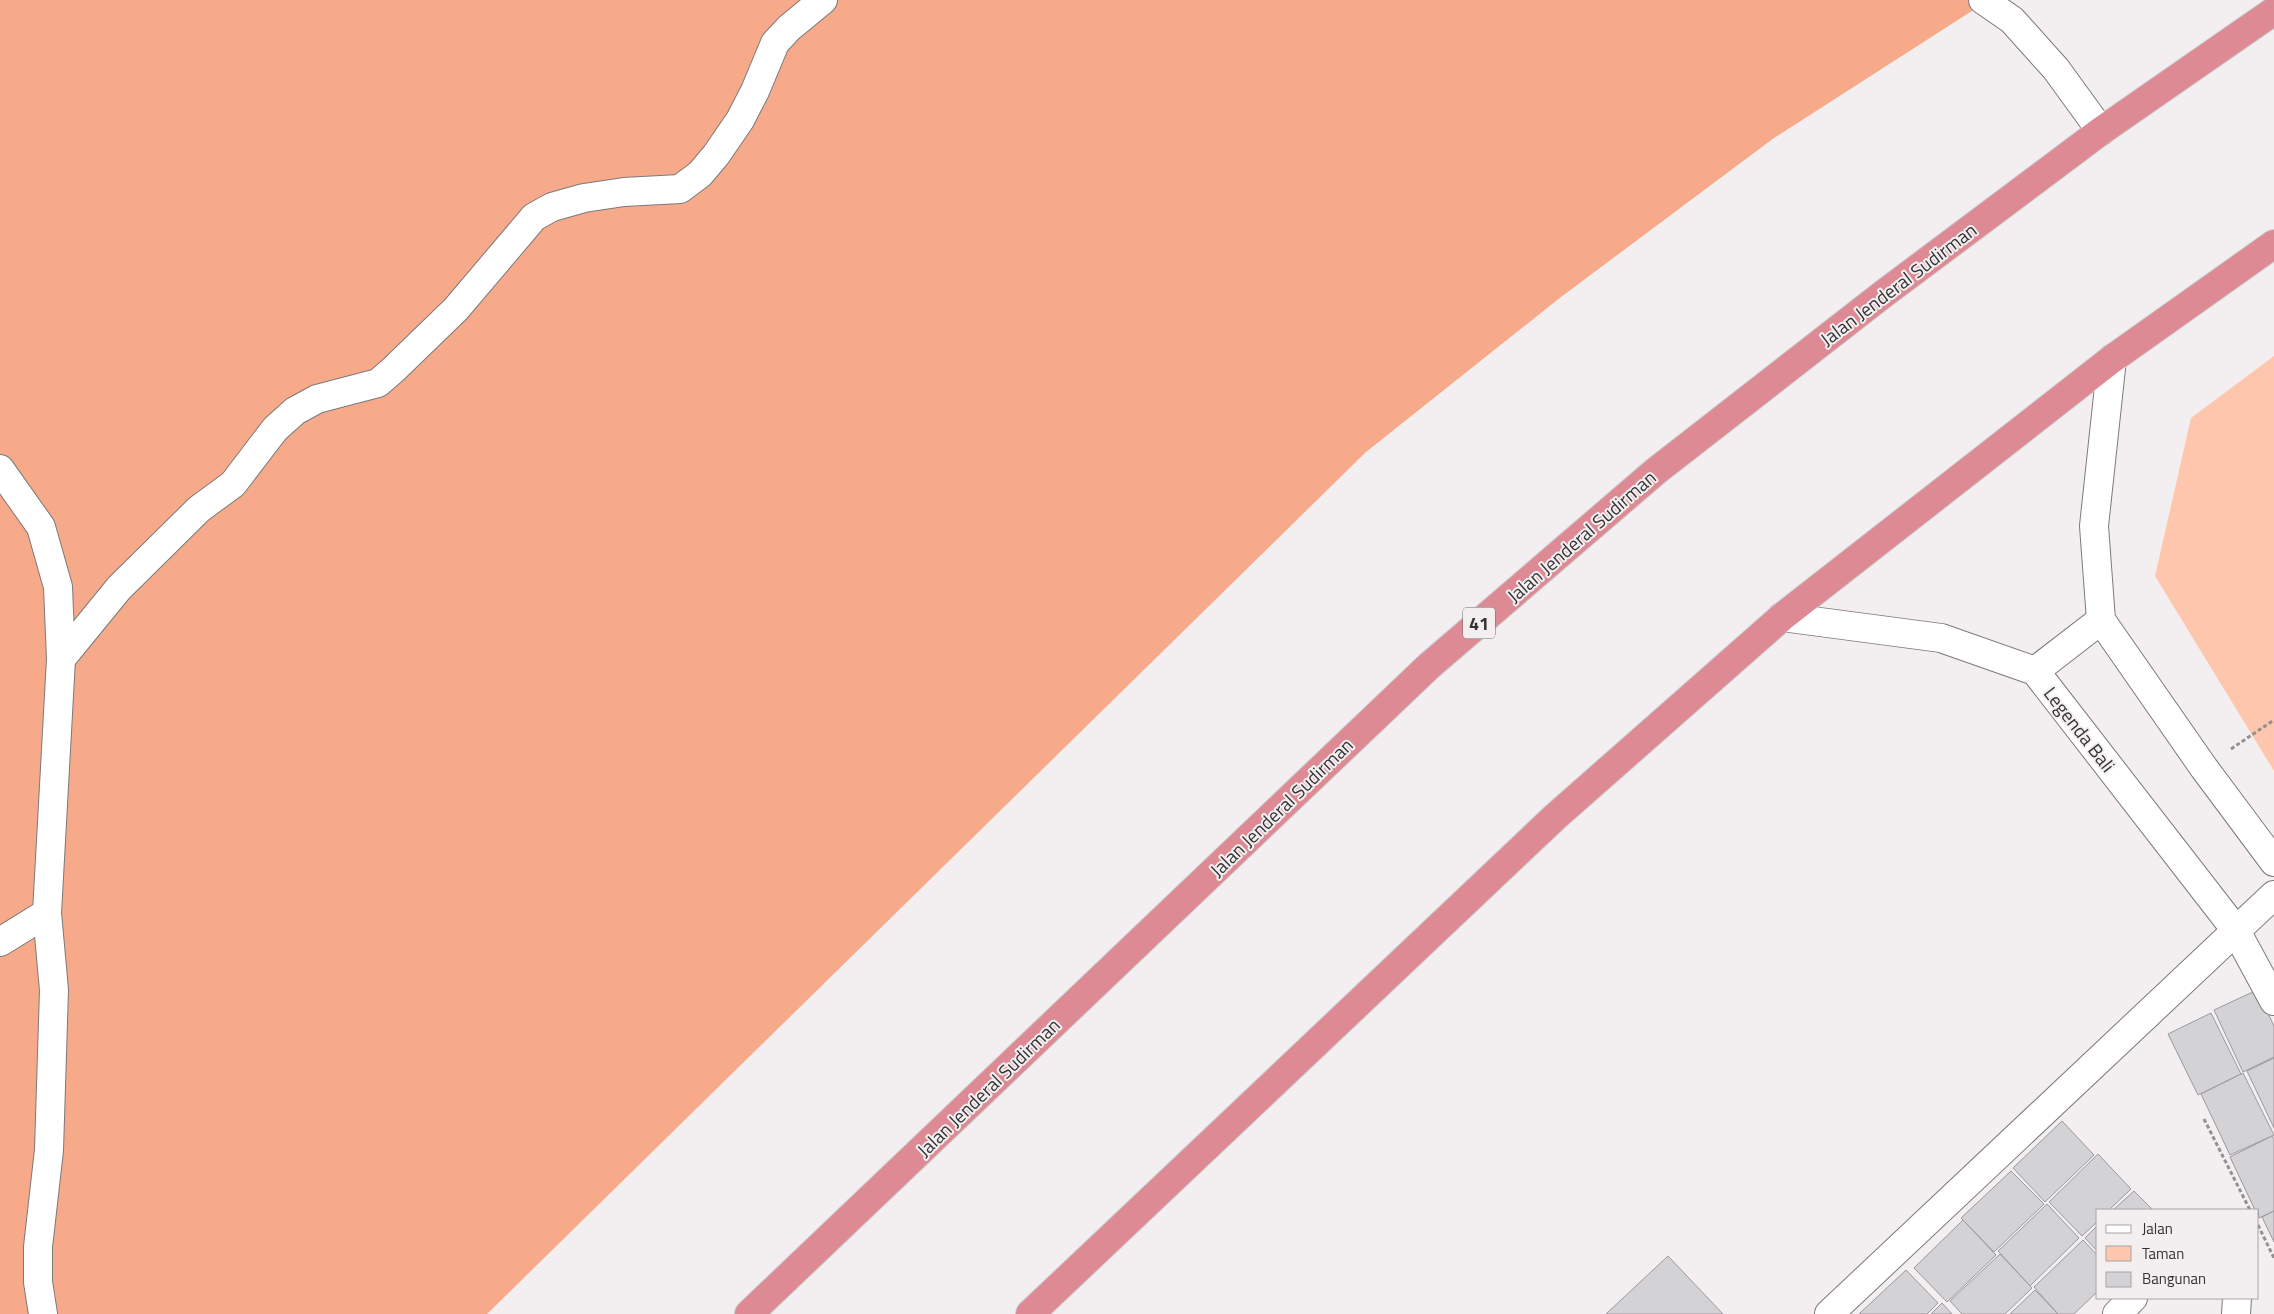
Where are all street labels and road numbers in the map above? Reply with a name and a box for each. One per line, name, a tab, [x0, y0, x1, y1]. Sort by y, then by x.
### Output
street label: Jalan Jenderal Sudirman	[1814, 215, 1982, 353]
street label: Jalan Jenderal Sudirman	[1500, 463, 1662, 609]
road number: 41	[1463, 608, 1495, 638]
street label: Legenda Bali	[2037, 680, 2123, 778]
street label: Jalan Jenderal Sudirman	[1203, 731, 1359, 883]
street label: Jalan Jenderal Sudirman	[910, 1011, 1066, 1163]

